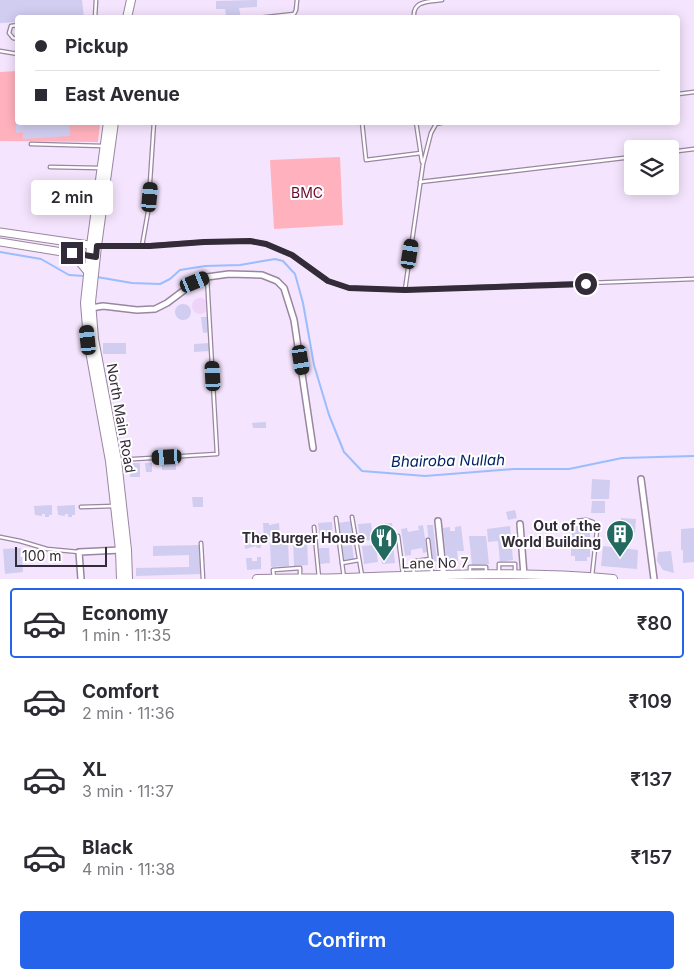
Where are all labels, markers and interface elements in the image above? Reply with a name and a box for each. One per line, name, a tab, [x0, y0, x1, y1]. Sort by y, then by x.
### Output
text: Pickup	[65, 35, 128, 58]
text: East Avenue	[65, 83, 180, 106]
map controls	[624, 140, 679, 195]
button: layers	[624, 140, 679, 195]
callout: 2 min	[31, 180, 113, 216]
car	[141, 181, 158, 213]
park label: BMC	[291, 184, 323, 201]
text: 2 min	[51, 187, 93, 207]
car	[400, 238, 419, 270]
route end	[61, 242, 83, 264]
car	[178, 269, 211, 295]
route start	[575, 273, 597, 295]
car	[78, 324, 97, 356]
car	[291, 344, 310, 376]
car	[204, 361, 221, 391]
street label: North Main Road	[103, 362, 140, 474]
car	[151, 449, 182, 465]
water label: Bhairoba Nullah	[391, 450, 505, 471]
place label: Out of the World Building	[501, 517, 601, 550]
building icon: Out of the World Building	[605, 519, 635, 558]
restaurant icon: The Burger House	[369, 523, 399, 562]
place label: The Burger House	[242, 529, 365, 546]
scale bar	[15, 544, 108, 567]
text: 100 m	[22, 547, 62, 564]
street label: Lane No 7	[401, 553, 469, 572]
icon: car	[22, 601, 67, 646]
text: Economy	[82, 602, 168, 625]
text: ₹80	[637, 612, 672, 635]
text: 1 min · 11:35	[82, 625, 171, 645]
icon: car	[22, 679, 67, 724]
text: Comfort	[82, 680, 159, 703]
text: ₹109	[629, 690, 672, 713]
text: 2 min · 11:36	[82, 703, 175, 723]
icon: car	[22, 757, 67, 802]
text: XL	[82, 758, 107, 781]
text: ₹137	[630, 768, 672, 791]
text: 3 min · 11:37	[82, 781, 174, 801]
icon: car	[22, 835, 67, 880]
text: Black	[82, 836, 133, 859]
text: ₹157	[630, 846, 672, 869]
text: 4 min · 11:38	[82, 859, 175, 879]
button: Confirm	[20, 911, 674, 969]

